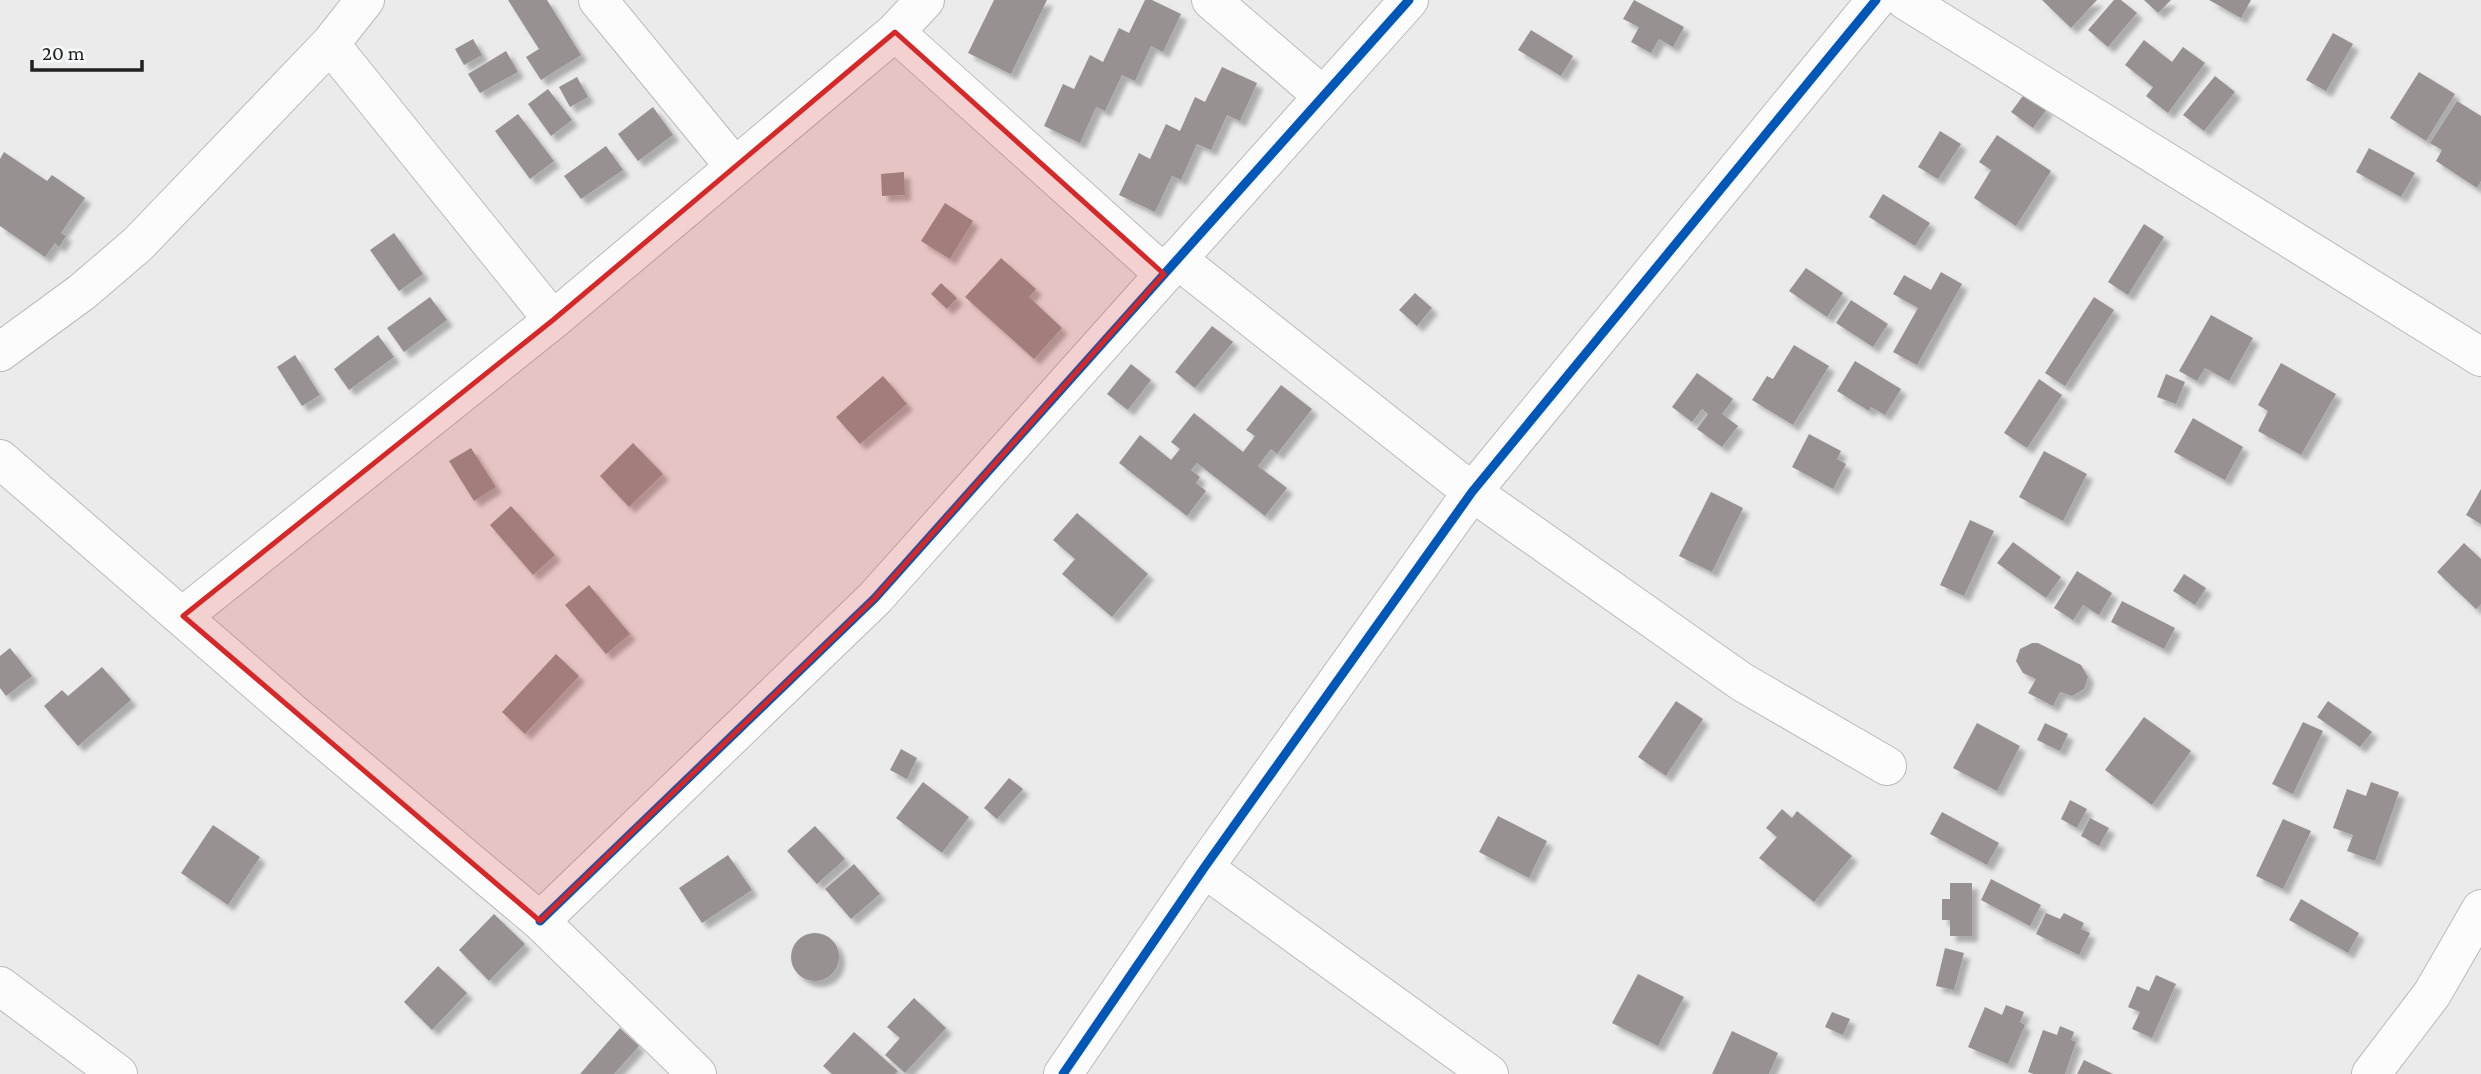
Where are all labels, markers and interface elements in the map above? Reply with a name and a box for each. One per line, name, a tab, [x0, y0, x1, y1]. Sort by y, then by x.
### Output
scale bar	[32, 28, 142, 72]
text: 20 m	[42, 41, 85, 65]

